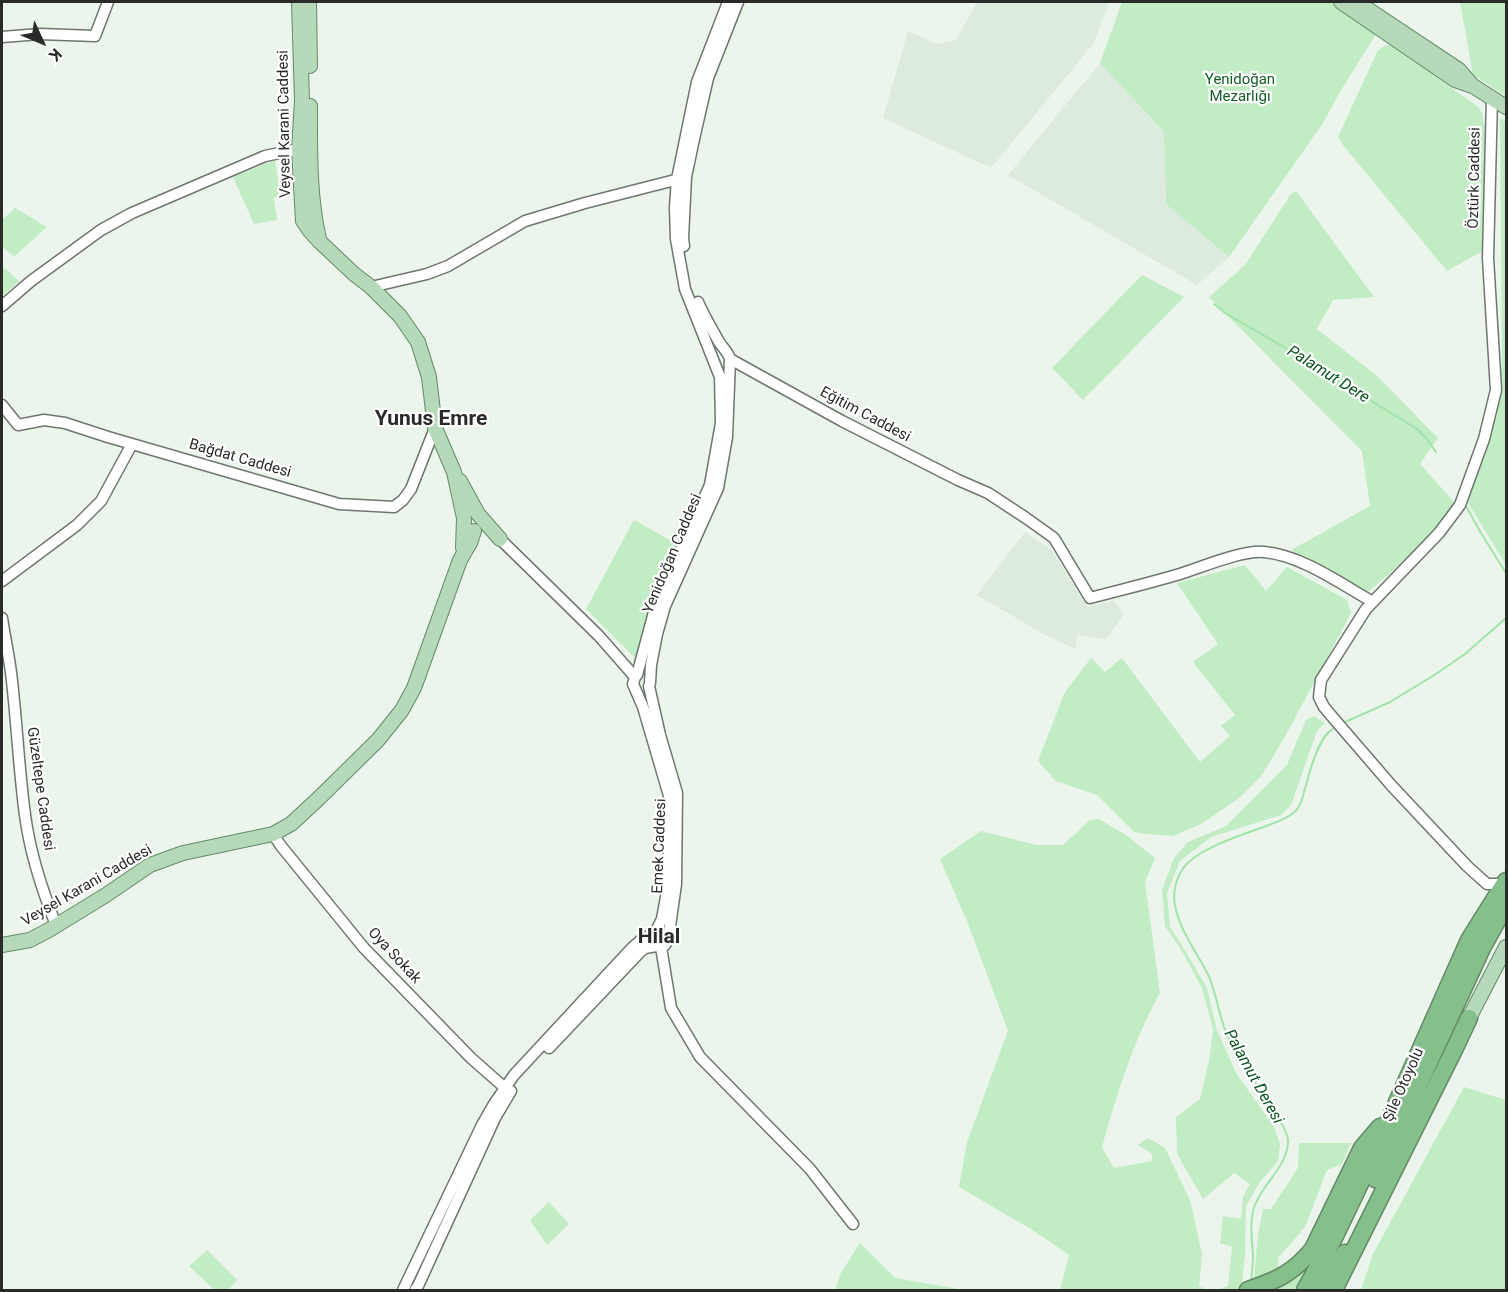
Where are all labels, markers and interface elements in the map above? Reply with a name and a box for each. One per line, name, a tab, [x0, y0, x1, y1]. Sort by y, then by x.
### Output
north arrow	[12, 12, 72, 72]
text: K	[45, 45, 66, 65]
street label: Veysel Karani Caddesi	[275, 50, 295, 198]
park label: Yenidoğan Mezarlığı	[1205, 71, 1275, 106]
street label: Öztürk Caddesi	[1465, 127, 1485, 229]
water label: Palamut Dere	[1283, 342, 1373, 408]
street label: Eğitim Caddesi	[817, 384, 913, 446]
district label: Yunus Emre	[375, 407, 487, 433]
street label: Bağdat Caddesi	[187, 436, 293, 482]
street label: Yenidoğan Caddesi	[640, 491, 706, 617]
street label: Güzeltepe Caddesi	[22, 726, 58, 852]
street label: Emek Caddesi	[649, 798, 671, 894]
street label: Veysel Karani Caddesi	[19, 841, 155, 931]
street label: Oya Sokak	[364, 924, 424, 988]
district label: Hilal	[638, 925, 680, 951]
water label: Palamut Deresi	[1219, 1026, 1287, 1128]
street label: Şile Otoyolu	[1380, 1045, 1428, 1125]

